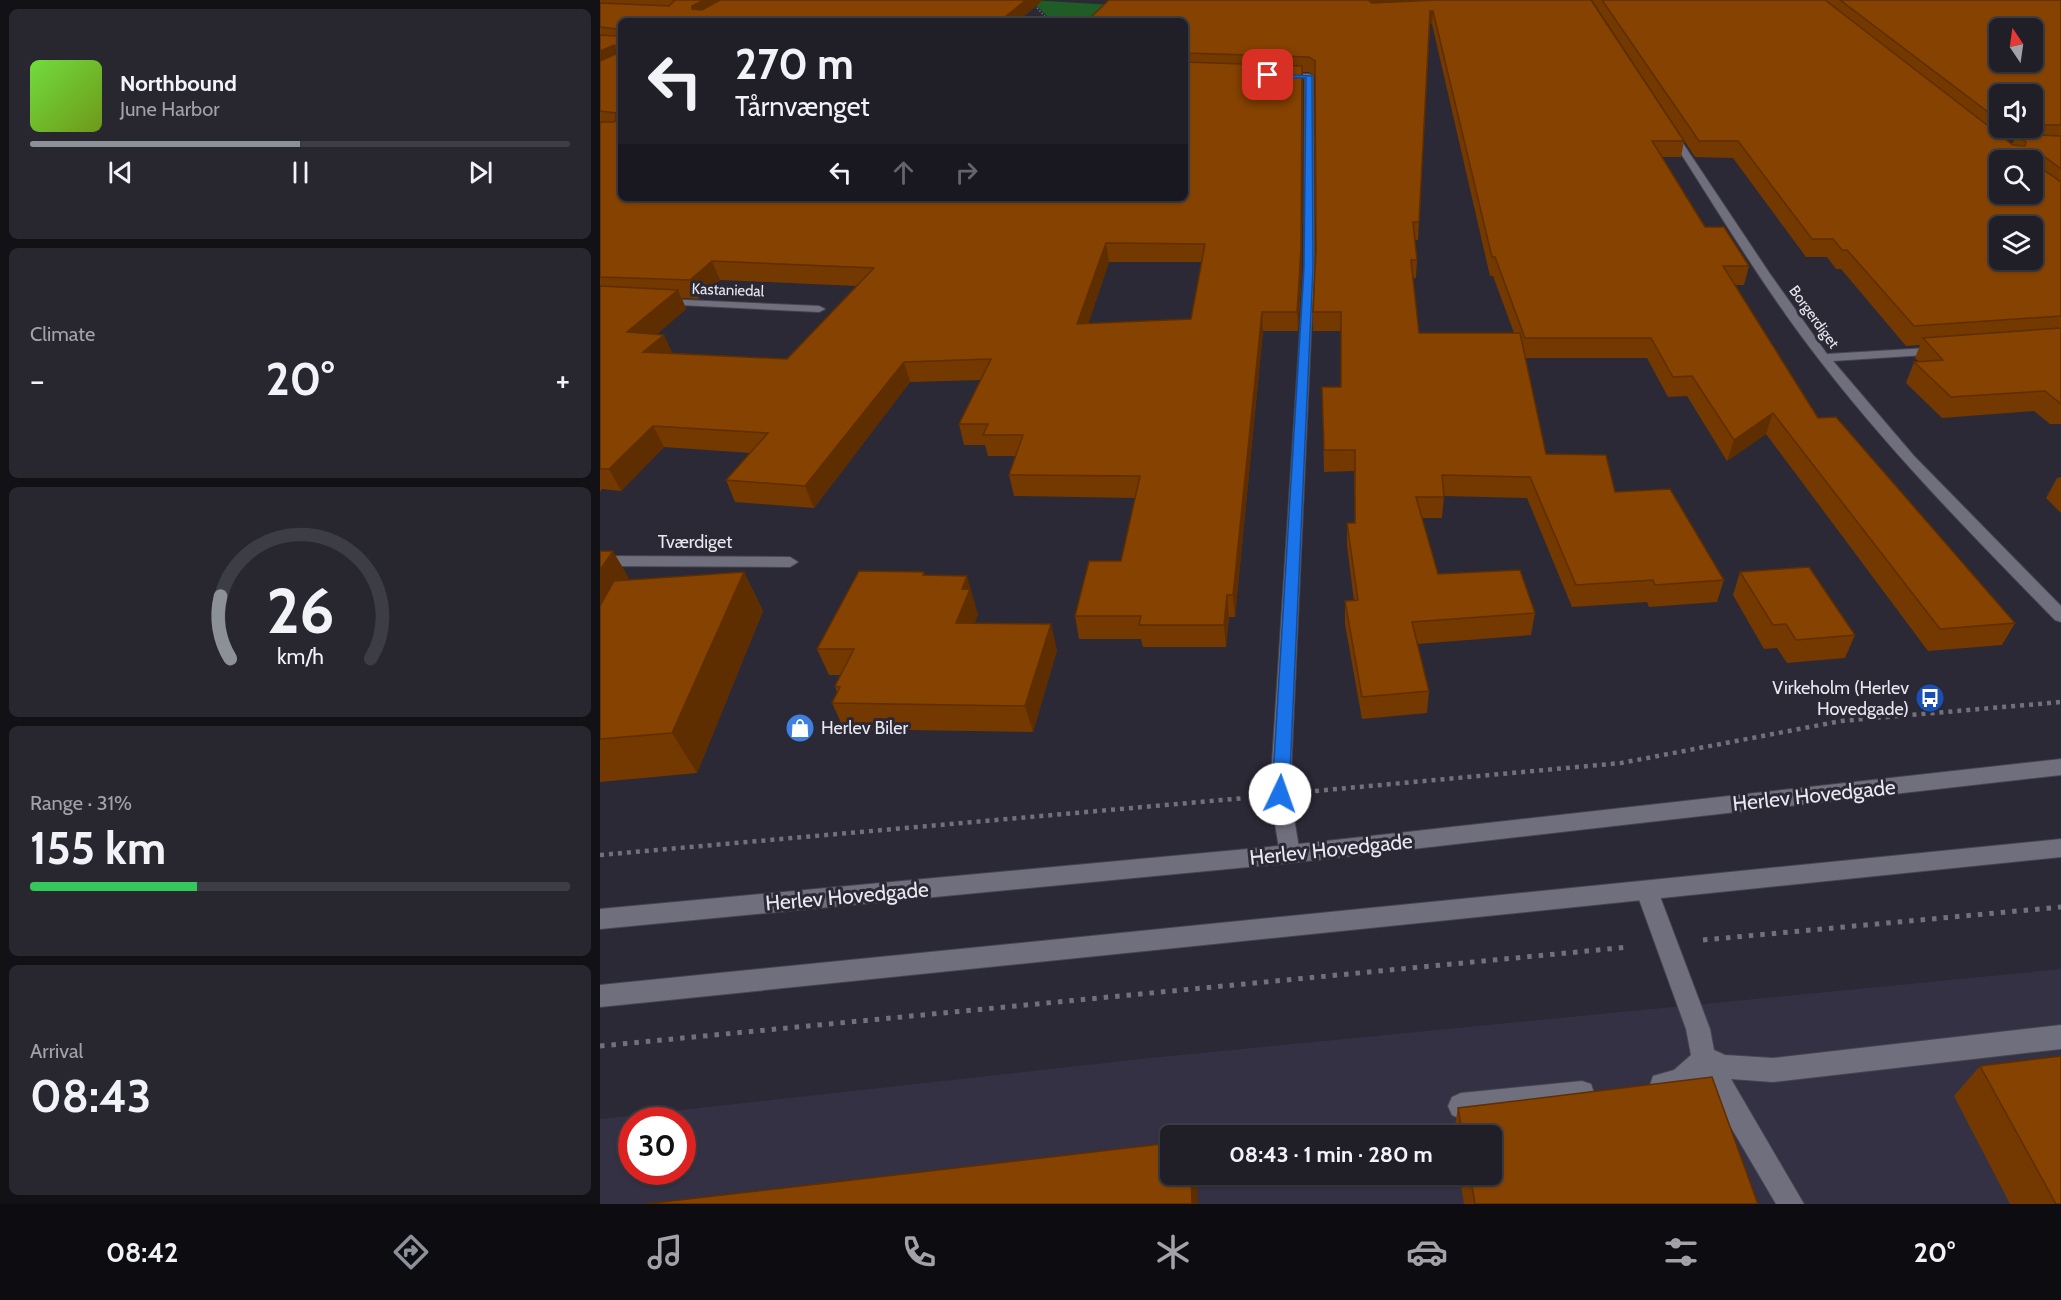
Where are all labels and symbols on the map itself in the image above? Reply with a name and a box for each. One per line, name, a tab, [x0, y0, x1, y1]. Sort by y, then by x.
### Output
north arrow	[1989, 18, 2043, 72]
pin	[1242, 49, 1293, 100]
street label: Kastaniedal	[691, 280, 765, 300]
street label: Borgerdiget	[1785, 282, 1843, 352]
street label: Tværdiget	[658, 531, 732, 553]
place label: Virkeholm (Herlev Hovedgade)	[1772, 677, 1909, 720]
bus stop icon: Virkeholm (Herlev Hovedgade)	[1914, 682, 1946, 714]
shop icon: Herlev Biler	[784, 712, 816, 744]
place label: Herlev Biler	[821, 717, 908, 739]
position arrow	[1248, 762, 1312, 826]
street label: Herlev Hovedgade	[1731, 774, 1897, 816]
street label: Herlev Hovedgade	[1248, 828, 1414, 870]
street label: Herlev Hovedgade	[764, 876, 930, 916]
speed limit sign: 30	[618, 1107, 696, 1185]

